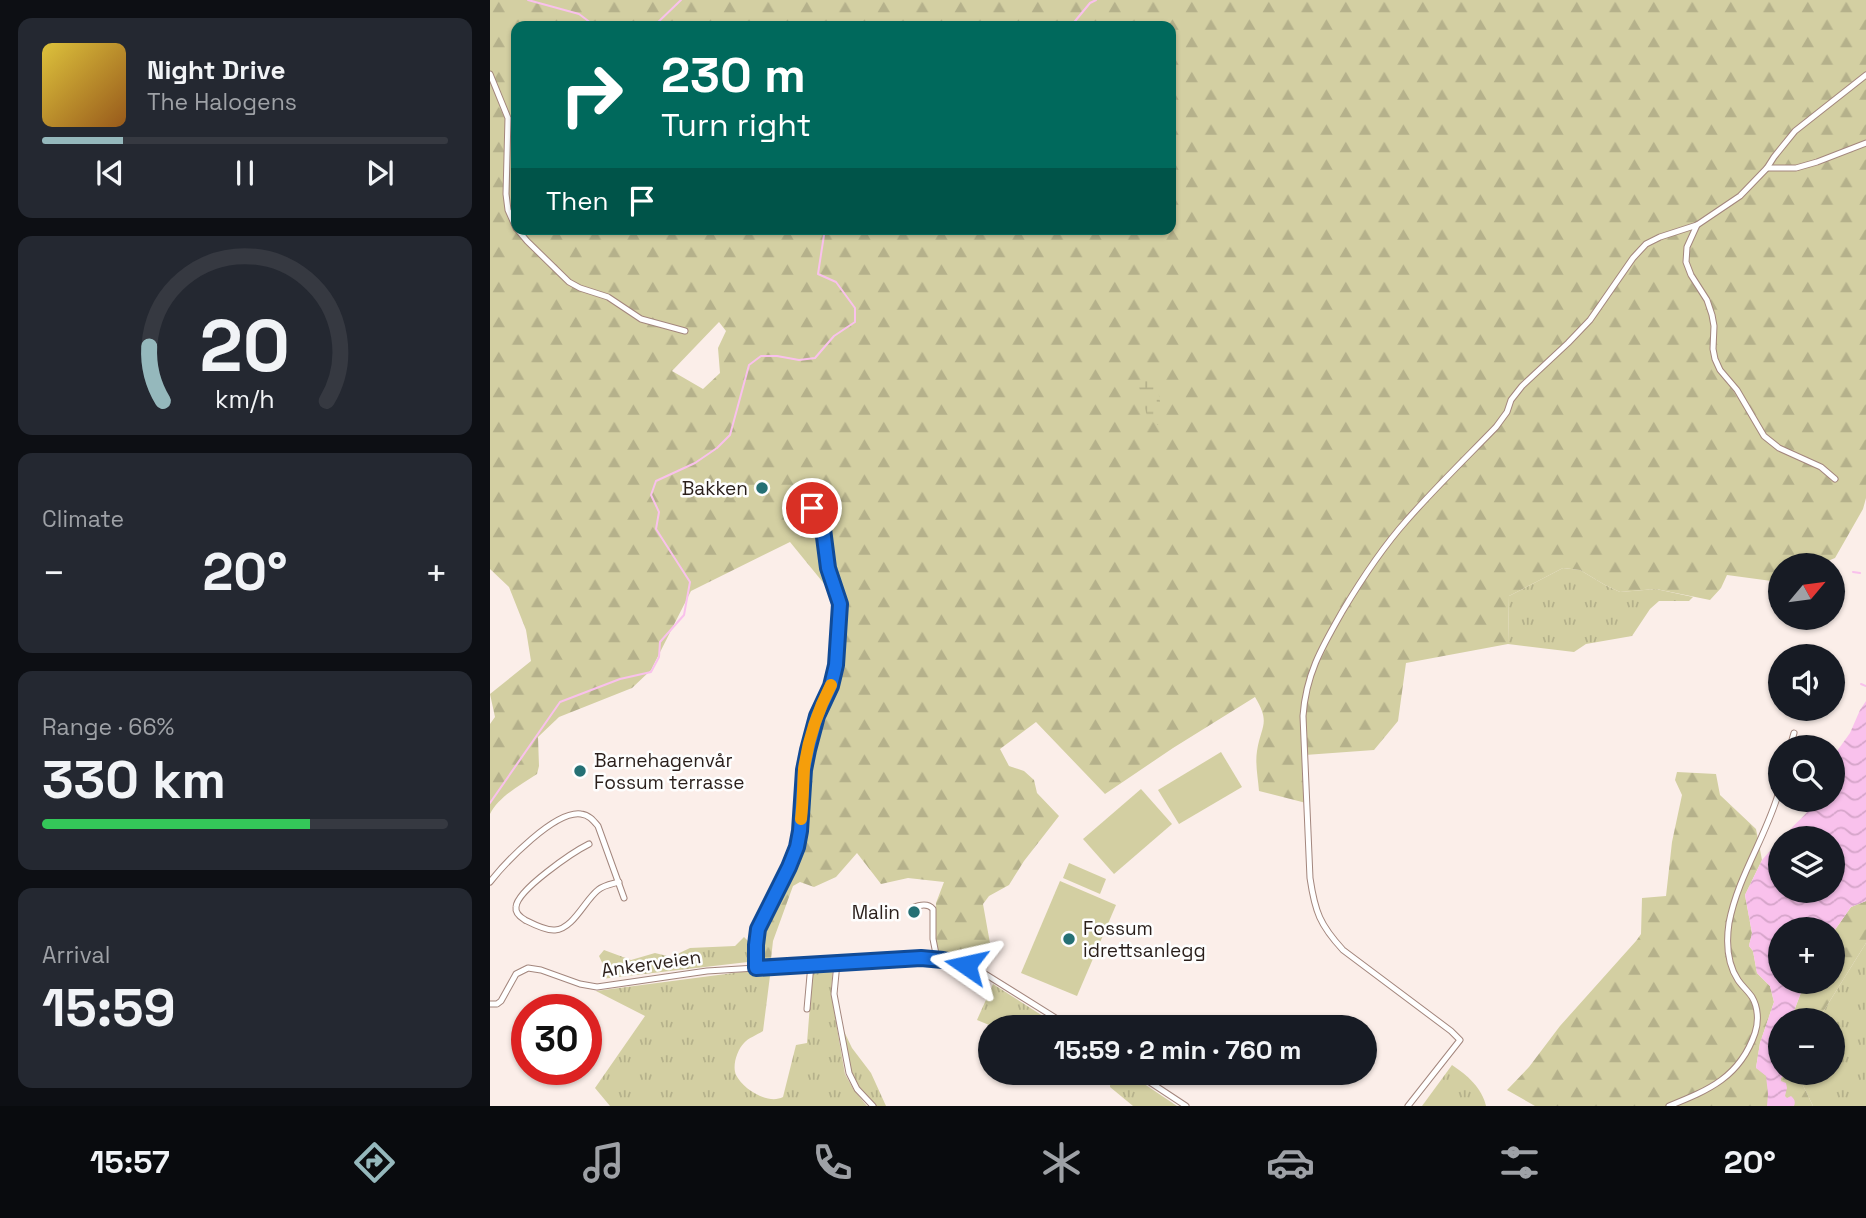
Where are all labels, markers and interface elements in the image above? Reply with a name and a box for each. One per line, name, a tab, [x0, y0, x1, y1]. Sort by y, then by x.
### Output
text: 230 m	[661, 44, 806, 106]
icon: right	[546, 49, 637, 140]
text: Night Drive	[147, 53, 285, 87]
text: The Halogens	[147, 87, 297, 117]
text: Turn right	[661, 105, 811, 145]
icon: previous	[91, 154, 129, 192]
icon: pause	[226, 154, 264, 192]
icon: next	[361, 154, 399, 192]
icon: arrive	[623, 182, 661, 220]
text: Then	[546, 184, 609, 218]
text: 20	[200, 300, 290, 393]
text: km/h	[215, 383, 275, 415]
place label: Bakken	[682, 476, 748, 501]
pin	[782, 478, 842, 538]
marker: Bakken	[754, 480, 770, 496]
icon: arrive	[793, 489, 831, 527]
text: Climate	[42, 504, 124, 534]
text: 20°	[202, 539, 288, 605]
text: −	[42, 549, 66, 597]
text: +	[424, 549, 448, 597]
north arrow	[1768, 553, 1844, 630]
map controls	[1768, 553, 1845, 1085]
button: sound	[1768, 644, 1845, 721]
text: Range · 66%	[42, 712, 174, 742]
button: search	[1768, 735, 1845, 812]
text: 330 km	[42, 747, 226, 813]
place label: Barnehagenvår Fossum terrasse	[594, 748, 745, 795]
marker: Barnehagenvår Fossum terrasse	[572, 763, 588, 779]
button: layers	[1768, 826, 1845, 903]
place label: Malin	[852, 900, 900, 925]
marker: Malin	[906, 904, 922, 920]
place label: Fossum idrettsanlegg	[1083, 916, 1206, 963]
button: +	[1768, 917, 1845, 994]
position arrow	[929, 928, 1003, 1002]
marker: Fossum idrettsanlegg	[1061, 931, 1077, 947]
text: Arrival	[42, 940, 110, 970]
street label: Ankerveien	[600, 944, 703, 983]
text: 15:59	[42, 975, 176, 1041]
speed limit sign: 30	[511, 994, 602, 1085]
button: −	[1768, 1008, 1845, 1085]
text: 15:59 · 2 min · 760 m	[1054, 1033, 1301, 1067]
icon: directions	[350, 1138, 399, 1187]
icon: music	[579, 1138, 628, 1187]
icon: phone	[808, 1138, 857, 1187]
icon: climate	[1037, 1138, 1086, 1187]
icon: car	[1266, 1138, 1315, 1187]
icon: filters	[1495, 1138, 1544, 1187]
text: 15:57	[90, 1142, 170, 1182]
text: 20°	[1724, 1142, 1776, 1182]

